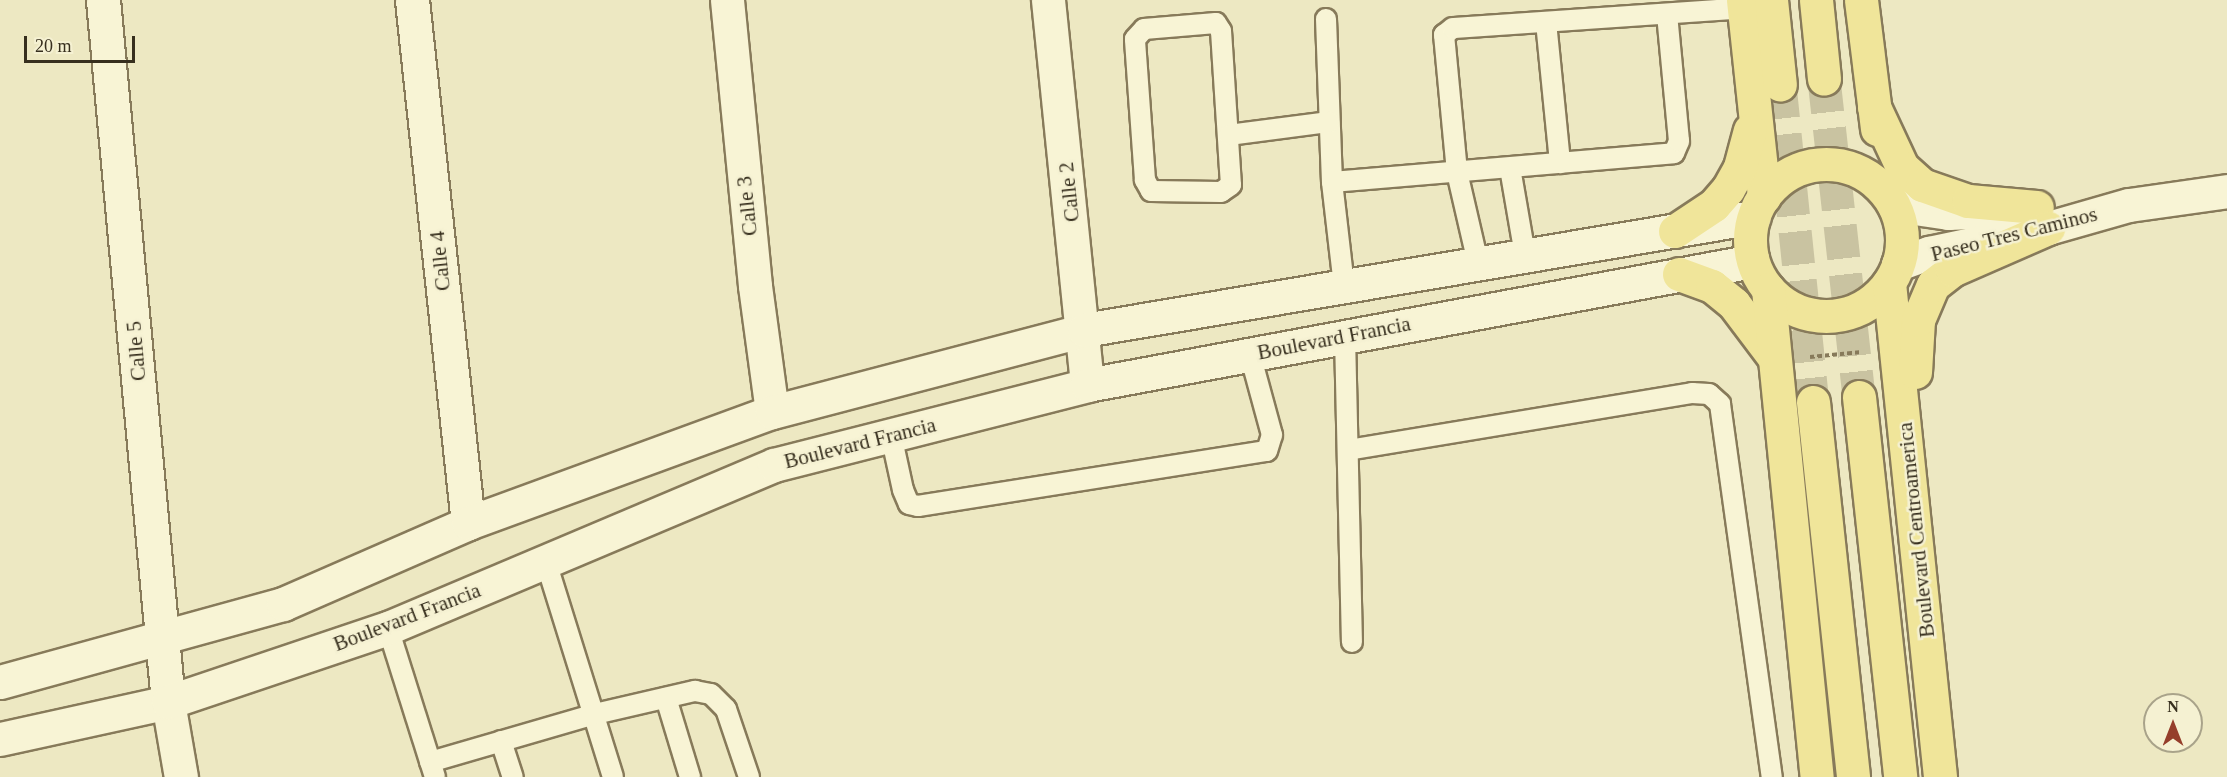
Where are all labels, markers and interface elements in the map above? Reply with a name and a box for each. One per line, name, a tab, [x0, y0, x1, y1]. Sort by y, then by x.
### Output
scale bar	[27, 24, 138, 62]
text: 20 m	[35, 36, 72, 56]
street label: Calle 2	[1053, 161, 1085, 223]
street label: Calle 3	[731, 175, 763, 237]
street label: Paseo Tres Caminos	[1928, 201, 2100, 267]
street label: Calle 4	[424, 230, 456, 292]
street label: Boulevard Francia	[1255, 311, 1413, 365]
street label: Calle 5	[121, 320, 151, 382]
street label: Boulevard Francia	[781, 412, 939, 474]
street label: Boulevard Centroamerica	[1892, 421, 1940, 639]
street label: Boulevard Francia	[330, 577, 484, 657]
north arrow	[2143, 693, 2203, 753]
text: N	[2167, 698, 2179, 715]

